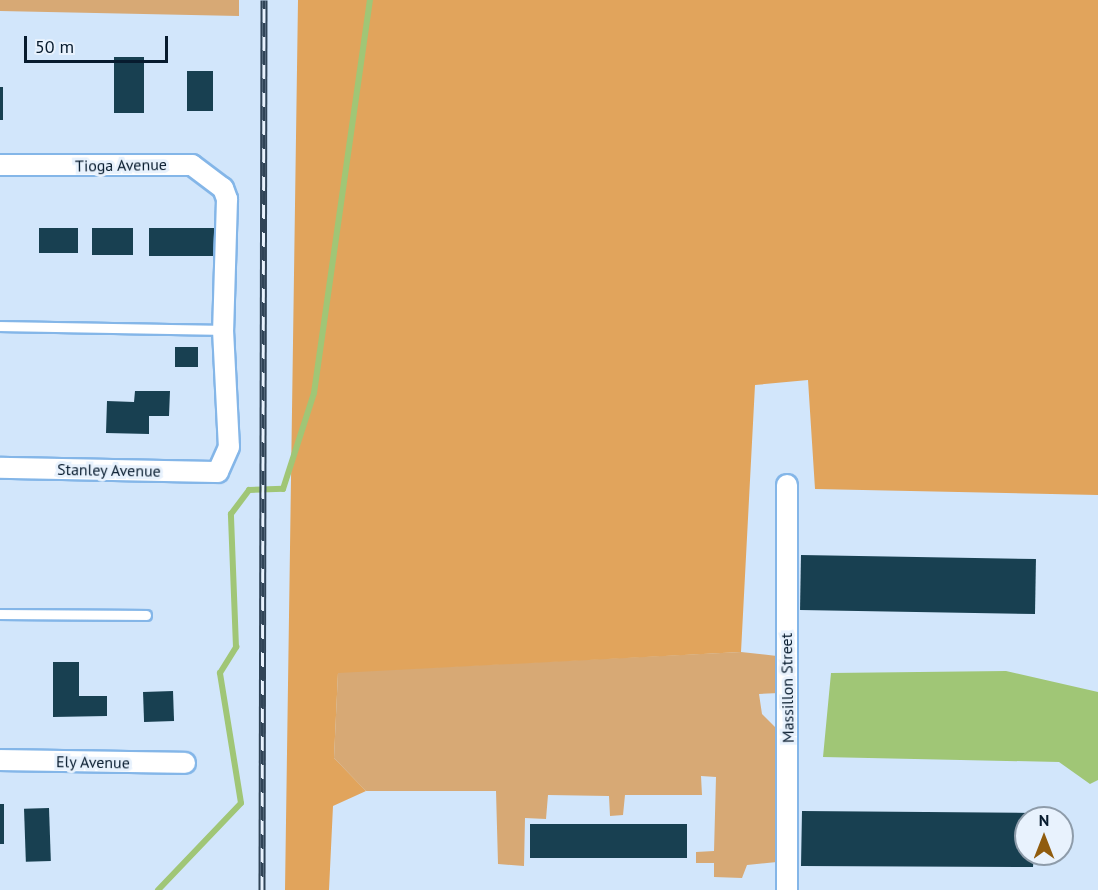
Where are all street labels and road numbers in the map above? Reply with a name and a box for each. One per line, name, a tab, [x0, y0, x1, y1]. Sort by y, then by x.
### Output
street label: Tioga Avenue	[75, 155, 167, 175]
street label: Stanley Avenue	[56, 459, 162, 481]
street label: Massillon Street	[776, 633, 798, 743]
street label: Ely Avenue	[55, 752, 131, 772]

